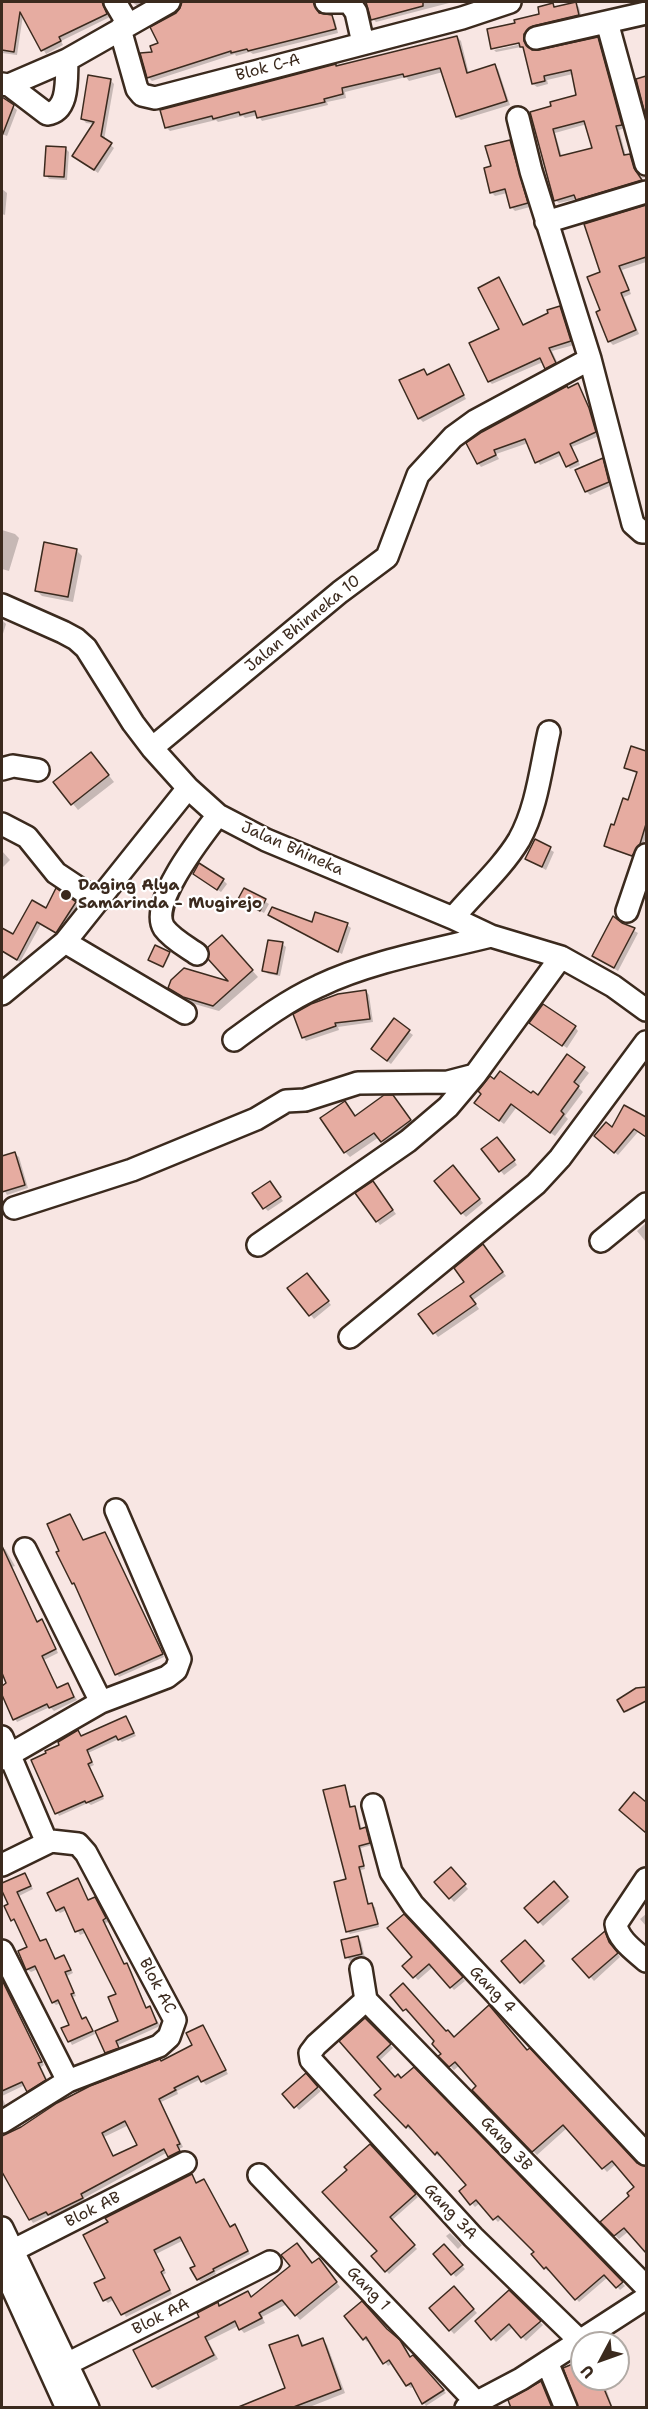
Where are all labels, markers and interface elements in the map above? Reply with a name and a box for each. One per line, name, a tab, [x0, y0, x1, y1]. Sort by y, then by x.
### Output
street label: Blok C-A	[234, 50, 302, 86]
street label: Jalan Bhinneka 10	[241, 572, 365, 676]
street label: Jalan Bhineka	[238, 818, 346, 880]
place label: Daging Alya Samarinda - Mugirejo	[78, 876, 262, 914]
marker: Daging Alya Samarinda - Mugirejo	[59, 888, 73, 902]
street label: Blok AC	[134, 1955, 180, 2017]
street label: Gang 4	[465, 1962, 519, 2018]
street label: Gang 3B	[476, 2113, 536, 2175]
street label: Gang 3A	[419, 2180, 481, 2244]
street label: Blok AB	[62, 2188, 124, 2232]
street label: Gang 1	[342, 2263, 394, 2315]
street label: Blok AA	[129, 2294, 193, 2340]
north arrow	[570, 2331, 630, 2391]
text: U	[576, 2361, 599, 2383]

